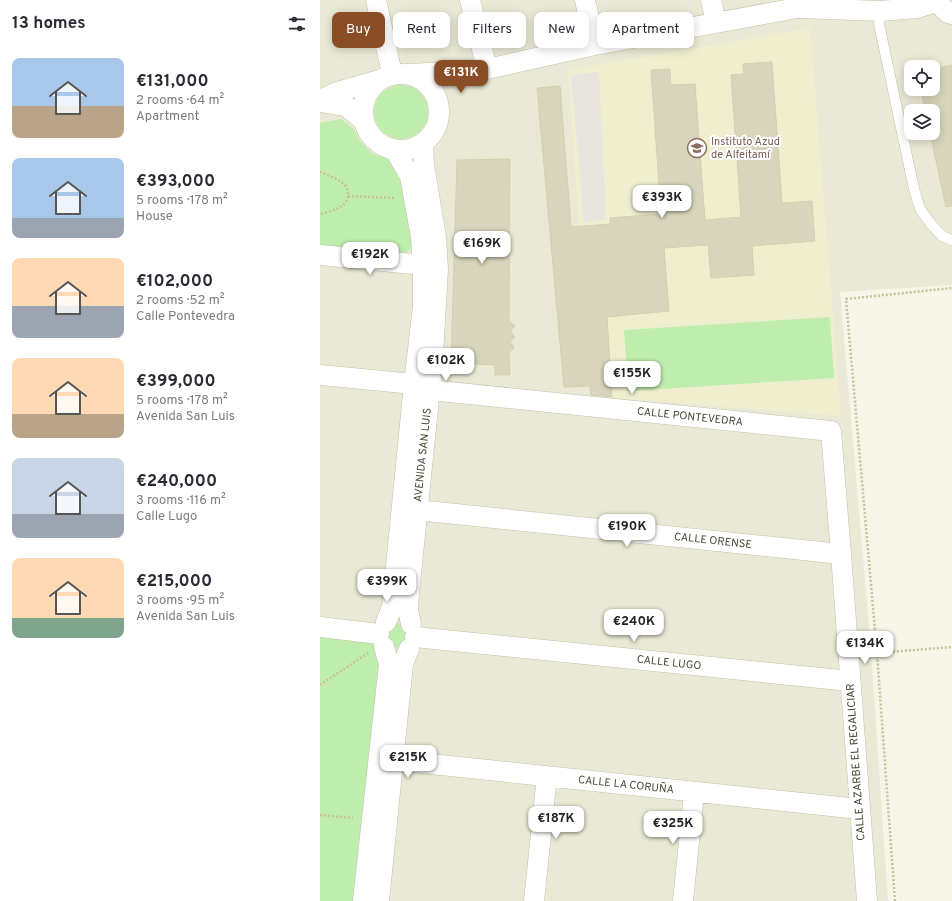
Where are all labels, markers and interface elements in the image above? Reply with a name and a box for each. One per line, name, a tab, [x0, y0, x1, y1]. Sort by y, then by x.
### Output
chip: Buy	[332, 12, 385, 48]
chip: Rent	[393, 12, 450, 48]
chip: Filters	[458, 12, 526, 48]
chip: New	[534, 12, 589, 48]
chip: Apartment	[597, 12, 694, 48]
text: 13 homes	[12, 13, 86, 35]
icon: filters	[286, 13, 308, 35]
pin: €131K	[433, 60, 489, 94]
map controls	[904, 60, 940, 140]
button: locate	[904, 60, 940, 96]
text: €131K	[443, 65, 479, 81]
text: €131,000	[136, 71, 209, 93]
icon: home	[44, 74, 92, 122]
text: 2 rooms · 64 m²	[136, 93, 224, 109]
button: layers	[904, 104, 940, 140]
text: Apartment	[136, 109, 199, 125]
place label: Instituto Azud de Alfeitamí	[711, 135, 780, 162]
school or university icon: Instituto Azud de Alfeitamí	[686, 137, 708, 159]
text: €393,000	[136, 171, 215, 193]
icon: home	[44, 174, 92, 222]
pin: €393K	[634, 185, 690, 219]
text: €393K	[642, 190, 682, 206]
text: 5 rooms · 178 m²	[136, 193, 228, 209]
text: House	[136, 209, 173, 225]
pin: €169K	[454, 231, 510, 265]
text: €169K	[463, 236, 501, 252]
pin: €192K	[342, 242, 398, 276]
text: €192K	[351, 247, 389, 263]
text: €102,000	[136, 271, 213, 293]
icon: home	[44, 274, 92, 322]
text: 2 rooms · 52 m²	[136, 293, 224, 309]
text: Calle Pontevedra	[136, 309, 235, 325]
pin: €102K	[418, 348, 474, 382]
text: €102K	[426, 353, 466, 369]
pin: €155K	[604, 361, 660, 395]
text: €155K	[613, 366, 651, 382]
text: €399,000	[136, 371, 216, 393]
icon: home	[44, 374, 92, 422]
text: 5 rooms · 178 m²	[136, 393, 228, 409]
street label: CALLE PONTEVEDRA	[636, 404, 744, 430]
street label: AVENIDA SAN LUIS	[411, 407, 435, 503]
text: Avenida San Luis	[136, 409, 235, 425]
text: €240,000	[136, 471, 217, 493]
icon: home	[44, 474, 92, 522]
text: 3 rooms · 116 m²	[136, 493, 226, 509]
text: Calle Lugo	[136, 509, 197, 525]
pin: €190K	[599, 514, 655, 548]
text: €190K	[607, 519, 647, 535]
street label: CALLE ORENSE	[673, 530, 753, 552]
pin: €399K	[359, 569, 415, 603]
text: €215,000	[136, 571, 212, 593]
icon: home	[44, 574, 92, 622]
text: €399K	[366, 574, 408, 590]
text: 3 rooms · 95 m²	[136, 593, 224, 609]
text: Avenida San Luis	[136, 609, 235, 625]
pin: €240K	[606, 609, 662, 643]
text: €240K	[613, 614, 655, 630]
pin: €134K	[837, 631, 893, 665]
text: €134K	[846, 636, 884, 652]
street label: CALLE LUGO	[636, 653, 702, 673]
street label: CALLE AZARBE EL REGALICIAR	[844, 683, 868, 841]
pin: €215K	[380, 745, 436, 779]
text: €215K	[389, 750, 427, 766]
street label: CALLE LA CORUÑA	[577, 773, 675, 797]
pin: €187K	[528, 806, 584, 840]
text: €187K	[537, 811, 575, 827]
pin: €325K	[645, 811, 701, 845]
text: €325K	[653, 816, 693, 832]

